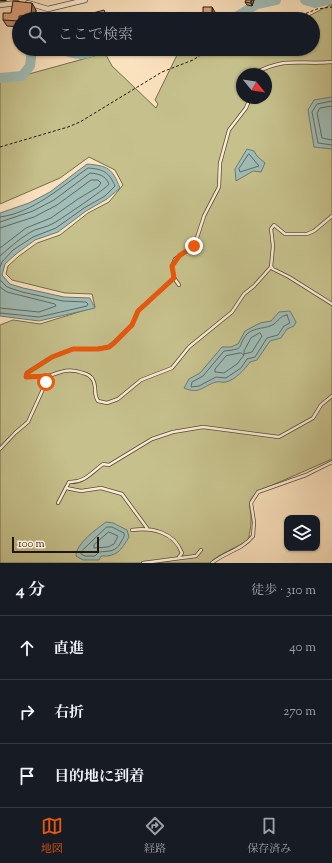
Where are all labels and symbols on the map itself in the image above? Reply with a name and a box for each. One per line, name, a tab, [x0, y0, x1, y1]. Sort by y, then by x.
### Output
north arrow	[236, 68, 272, 104]
route end	[185, 237, 203, 255]
route start	[37, 373, 55, 391]
scale bar	[12, 535, 99, 554]

